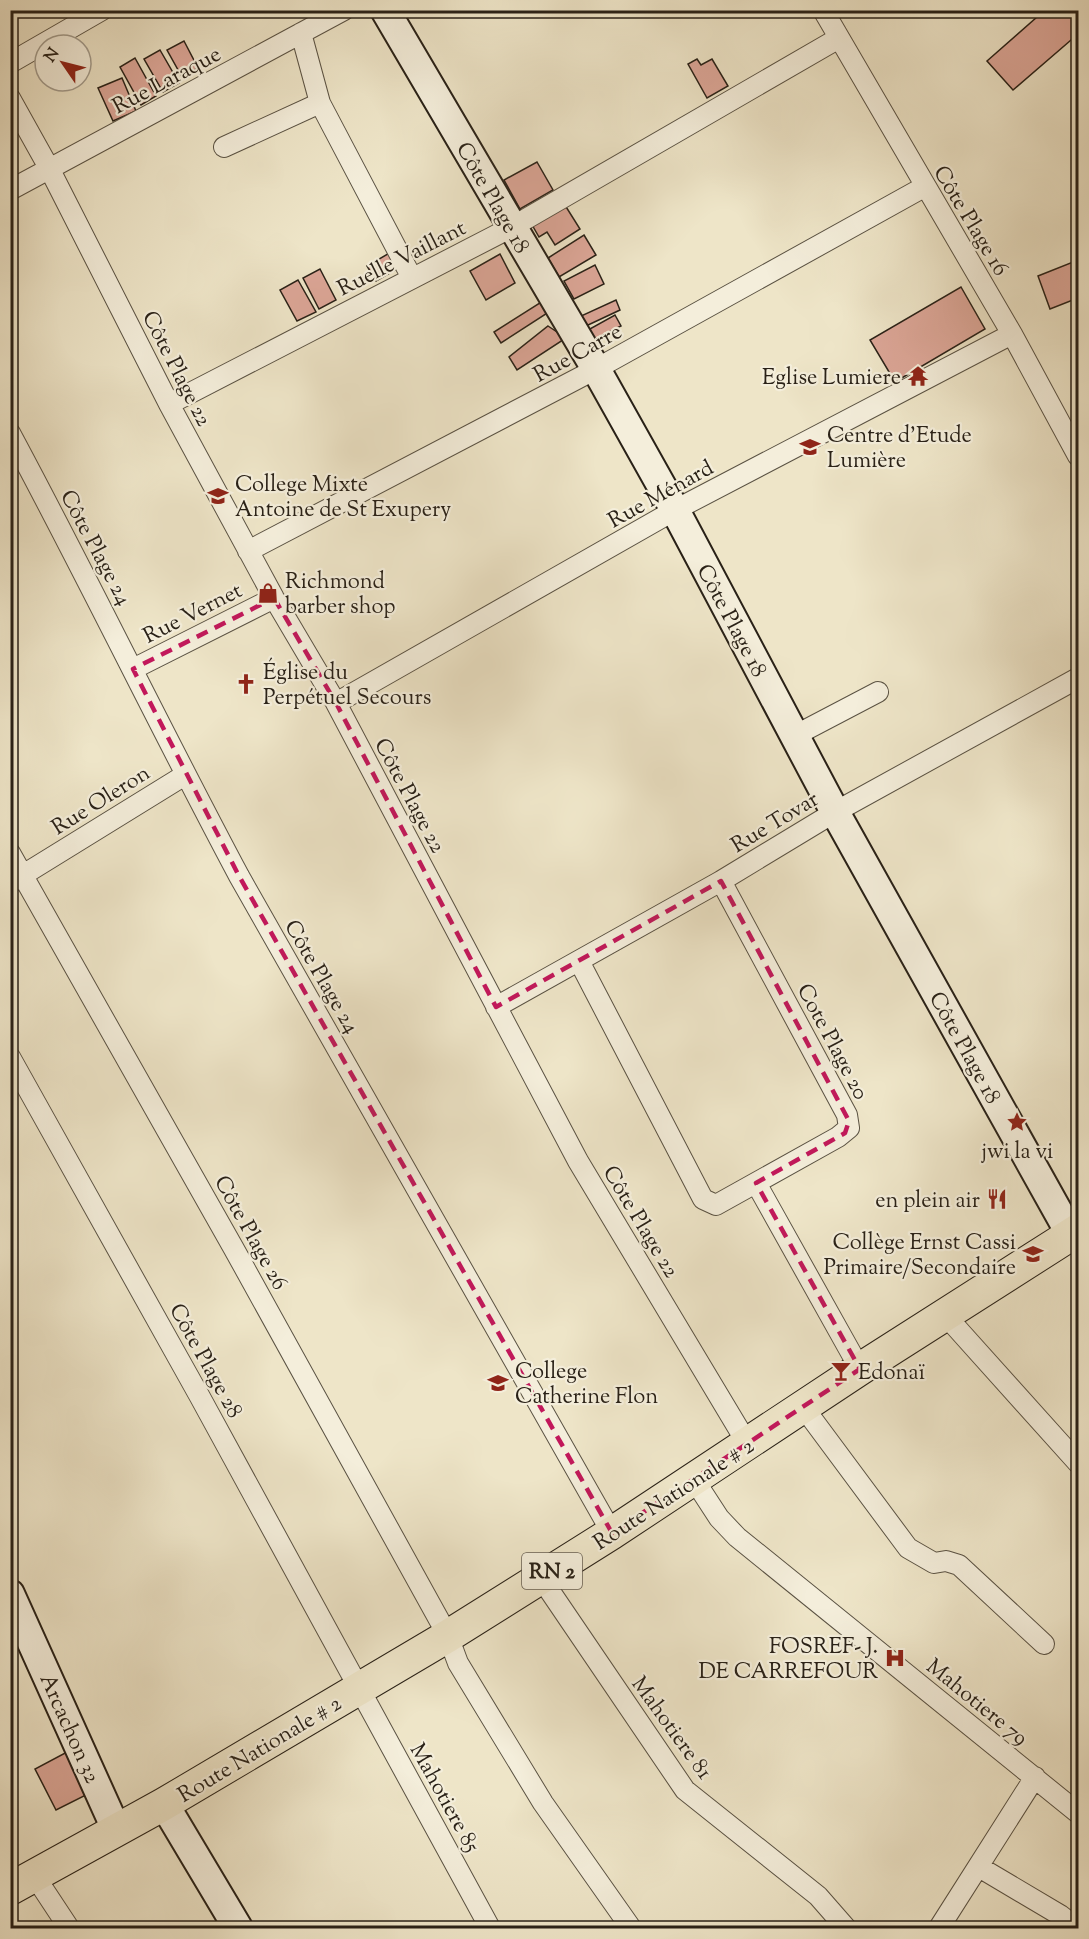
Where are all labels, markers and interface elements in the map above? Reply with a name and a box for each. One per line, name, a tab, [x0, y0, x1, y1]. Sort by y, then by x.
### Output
north arrow	[33, 33, 93, 93]
street label: Rue Laraque	[107, 40, 227, 124]
text: N	[40, 44, 66, 68]
street label: Côte Plage 18	[447, 137, 536, 260]
street label: Côte Plage 16	[924, 160, 1015, 283]
street label: Ruelle Vaillant	[332, 213, 473, 306]
street label: Côte Plage 22	[132, 306, 218, 433]
street label: Rue Carre	[528, 317, 629, 392]
place label: Eglise Lumiere	[762, 363, 901, 395]
temple icon: Eglise Lumiere	[906, 364, 930, 388]
place label: Centre d'Etude Lumière	[827, 421, 972, 478]
school or university icon: Centre d'Etude Lumière	[798, 435, 822, 459]
street label: Rue Ménard	[603, 453, 720, 538]
place label: College Mixte Antoine de St Exupery	[235, 470, 451, 527]
school or university icon: College Mixte Antoine de St Exupery	[206, 484, 230, 508]
street label: Côte Plage 24	[50, 485, 138, 612]
street label: Côte Plage 18	[687, 559, 774, 684]
place label: Richmond barber shop	[285, 567, 395, 624]
street label: Rue Vernet	[138, 576, 249, 653]
shop icon: Richmond barber shop	[256, 581, 280, 605]
place label: Église du Perpétuel Secours	[263, 657, 431, 715]
church icon: Église du Perpétuel Secours	[234, 672, 258, 696]
street label: Côte Plage 22	[365, 733, 452, 860]
street label: Rue Oleron	[46, 759, 157, 845]
street label: Rue Tovar	[726, 785, 825, 862]
street label: Côte Plage 24	[275, 915, 366, 1040]
street label: Cote Plage 20	[787, 979, 875, 1106]
street label: Côte Plage 18	[919, 986, 1007, 1110]
place icon: jwi la vi	[1005, 1110, 1029, 1134]
place label: jwi la vi	[981, 1137, 1053, 1169]
street label: Côte Plage 22	[593, 1160, 686, 1285]
street label: Côte Plage 26	[205, 1170, 294, 1297]
place label: en plein air	[875, 1186, 980, 1218]
restaurant icon: en plein air	[985, 1187, 1009, 1211]
place label: Collège Ernst Cassi Primaire/Secondaire	[823, 1228, 1016, 1285]
school or university icon: Collège Ernst Cassi Primaire/Secondaire	[1021, 1242, 1045, 1266]
street label: Côte Plage 28	[160, 1298, 249, 1425]
place label: College Catherine Flon	[515, 1357, 658, 1414]
place label: Edonaï	[858, 1358, 925, 1390]
bar icon: Edonaï	[829, 1359, 853, 1383]
school or university icon: College Catherine Flon	[486, 1371, 510, 1395]
street label: Route Nationale # 2	[588, 1431, 761, 1560]
road number: RN 2	[522, 1553, 582, 1589]
place label: FOSREF- J. DE CARREFOUR	[698, 1632, 878, 1689]
hospital icon: FOSREF- J. DE CARREFOUR	[883, 1646, 907, 1670]
street label: Mahotiere 79	[918, 1652, 1034, 1755]
street label: Arcachon 32	[30, 1669, 107, 1789]
street label: Mahotiere 81	[622, 1671, 719, 1787]
street label: Route Nationale # 2	[173, 1689, 349, 1812]
street label: Mahotiere 85	[400, 1738, 487, 1859]

